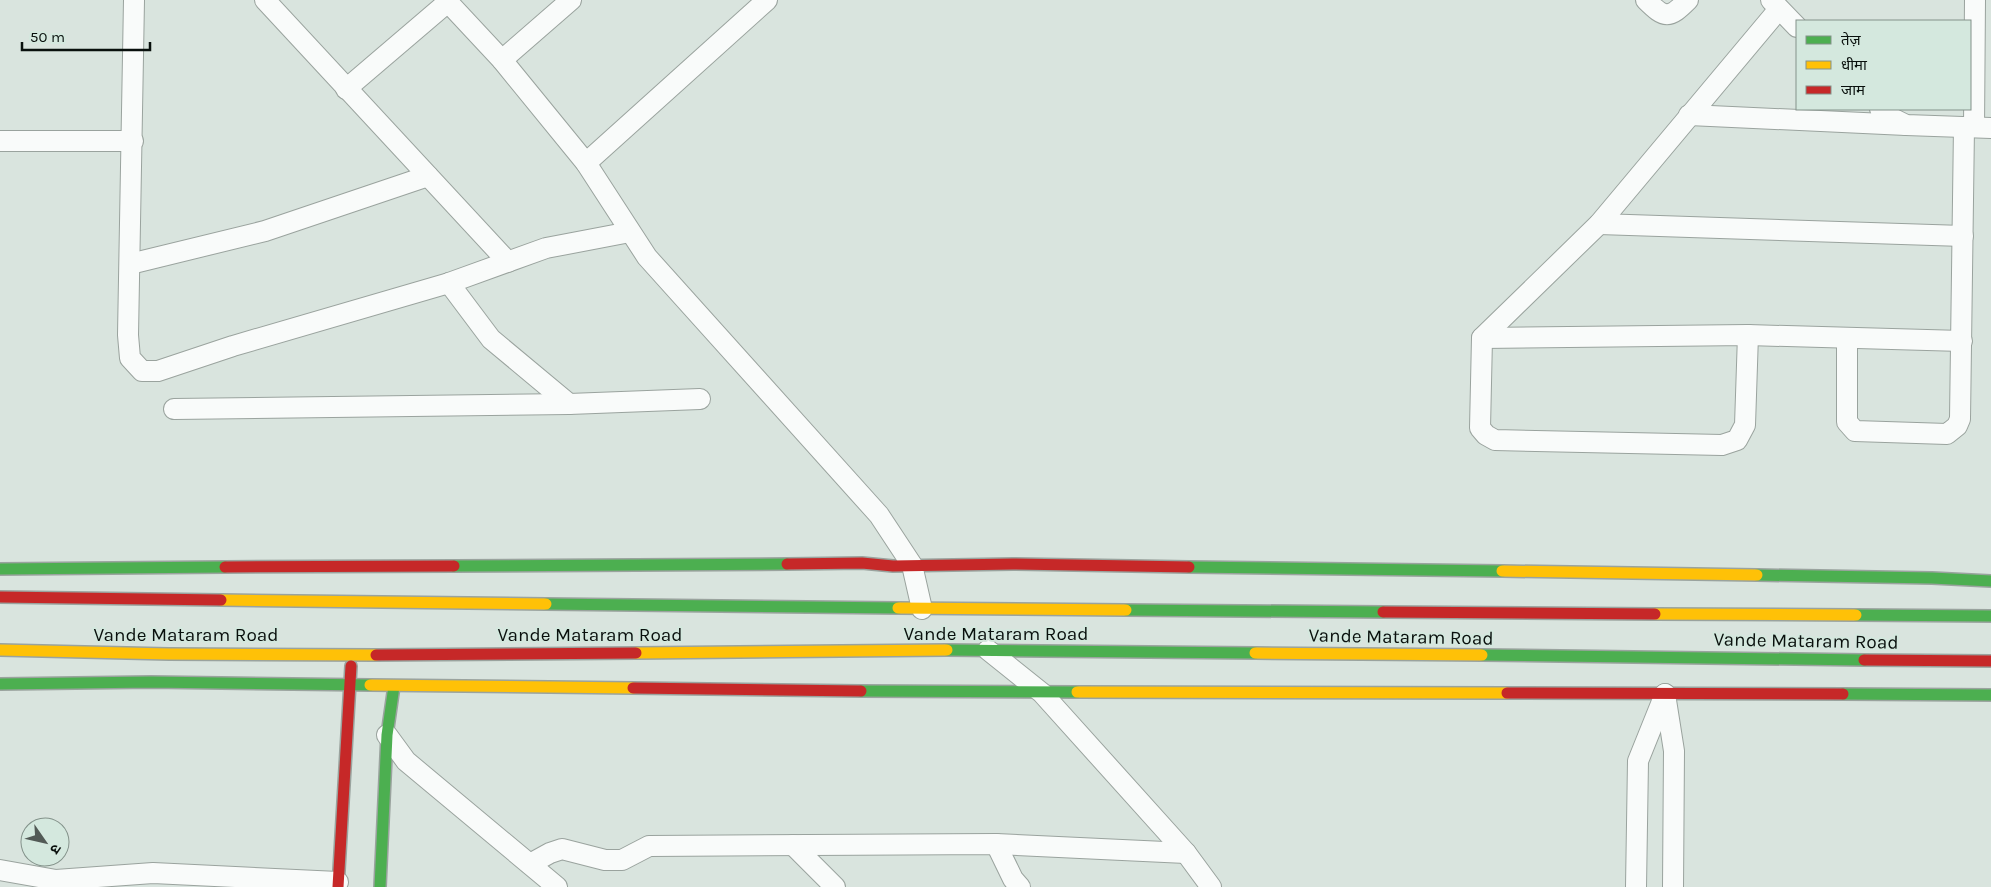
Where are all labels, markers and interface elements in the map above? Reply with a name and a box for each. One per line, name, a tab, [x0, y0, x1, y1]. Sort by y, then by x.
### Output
scale bar	[22, 20, 150, 52]
legend	[1796, 20, 1971, 110]
text: 50 m	[30, 28, 65, 46]
text: तेज़	[1841, 31, 1862, 49]
text: धीमा	[1841, 56, 1868, 74]
text: जाम	[1841, 81, 1866, 99]
street label: Vande Mataram Road	[903, 623, 1089, 645]
street label: Vande Mataram Road	[93, 624, 279, 646]
street label: Vande Mataram Road	[497, 624, 683, 646]
street label: Vande Mataram Road	[1308, 624, 1494, 650]
street label: Vande Mataram Road	[1713, 628, 1899, 654]
north arrow	[20, 817, 70, 867]
text: उ	[46, 841, 65, 858]

